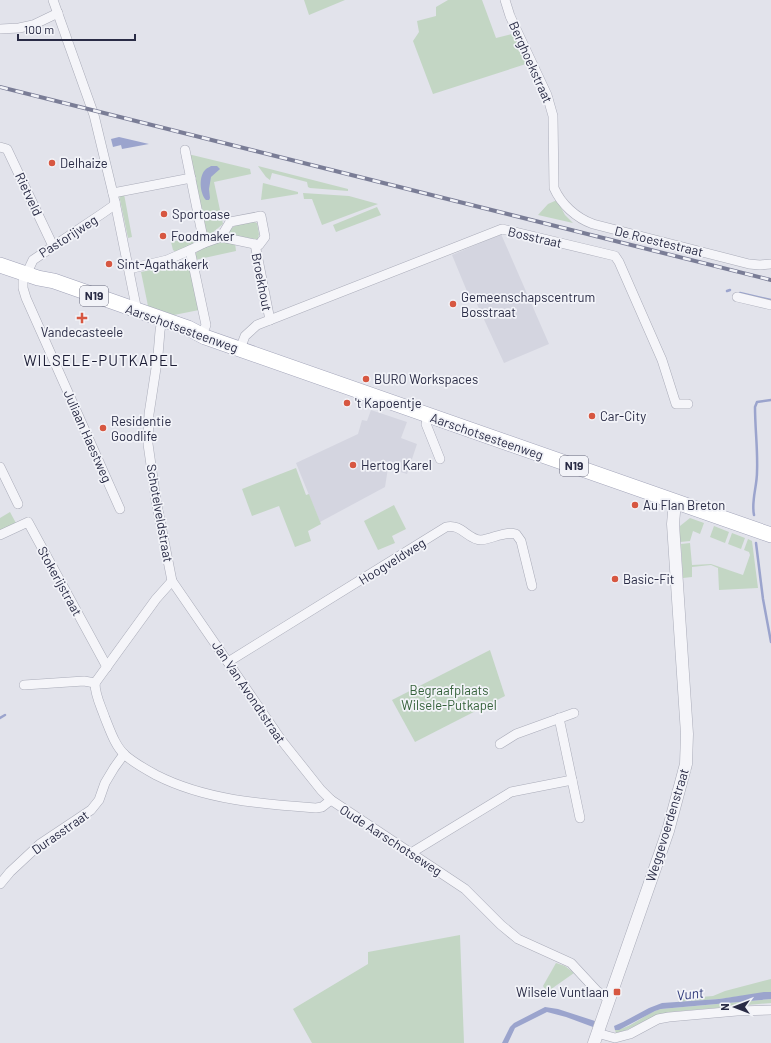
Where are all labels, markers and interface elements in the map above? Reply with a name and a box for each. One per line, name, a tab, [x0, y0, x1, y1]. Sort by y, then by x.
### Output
scale bar	[18, 16, 135, 42]
street label: Berghoekstraat	[506, 19, 556, 105]
text: 100 m	[24, 22, 54, 36]
place label: Delhaize	[60, 155, 108, 171]
marker: Delhaize	[47, 158, 57, 168]
street label: Rietveld	[12, 170, 46, 218]
place label: Sportoase	[172, 206, 230, 222]
marker: Sportoase	[159, 209, 169, 219]
street label: Pastorijweg	[36, 211, 100, 261]
street label: De Roestestraat	[613, 222, 705, 260]
street label: Bosstraat	[506, 223, 564, 251]
place label: Foodmaker	[171, 228, 235, 244]
marker: Foodmaker	[158, 231, 168, 241]
street label: Broekhout	[249, 251, 275, 313]
place label: Sint-Agathakerk	[117, 256, 209, 272]
marker: Sint-Agathakerk	[104, 259, 114, 269]
road number: N19	[80, 286, 108, 306]
place label: Gemeenschapscentrum Bosstraat	[461, 289, 595, 320]
marker: Gemeenschapscentrum Bosstraat	[448, 299, 458, 309]
street label: Aarschotsesteenweg	[124, 300, 240, 356]
marker: Vandecasteele	[77, 313, 87, 323]
place label: Vandecasteele	[41, 324, 123, 340]
district label: WILSELE-PUTKAPEL	[23, 351, 179, 369]
place label: BURO Workspaces	[374, 371, 478, 387]
marker: BURO Workspaces	[361, 374, 371, 384]
street label: Juliaan Haestweg	[60, 387, 116, 485]
place label: 't Kapoentje	[355, 395, 422, 411]
marker: 't Kapoentje	[342, 398, 352, 408]
place label: Car-City	[600, 408, 646, 424]
street label: Aarschotsesteenweg	[428, 409, 546, 463]
marker: Car-City	[587, 411, 597, 421]
place label: Residentie Goodlife	[111, 413, 171, 444]
marker: Residentie Goodlife	[98, 423, 108, 433]
road number: N19	[560, 456, 588, 476]
place label: Hertog Karel	[361, 457, 432, 473]
marker: Hertog Karel	[348, 460, 358, 470]
street label: Schotelveldstraat	[143, 463, 177, 563]
place label: Au Flan Breton	[643, 497, 725, 513]
marker: Au Flan Breton	[630, 500, 640, 510]
street label: Hoogveldweg	[356, 534, 428, 588]
street label: Stokerijstraat	[34, 543, 86, 619]
place label: Basic-Fit	[623, 571, 675, 587]
marker: Basic-Fit	[610, 574, 620, 584]
street label: Jan Van Avondtstraat	[209, 638, 289, 746]
park label: Begraafplaats Wilsele-Putkapel	[401, 682, 497, 713]
street label: Weggevoerdenstraat	[642, 766, 692, 884]
street label: Oude Aarschotseweg	[337, 801, 445, 879]
street label: Durasstraat	[28, 807, 92, 857]
place label: Wilsele Vuntlaan	[516, 984, 609, 1000]
water label: Vunt	[675, 984, 705, 1003]
marker: Wilsele Vuntlaan	[612, 987, 622, 997]
north arrow	[715, 987, 755, 1027]
text: N	[718, 1003, 731, 1011]

